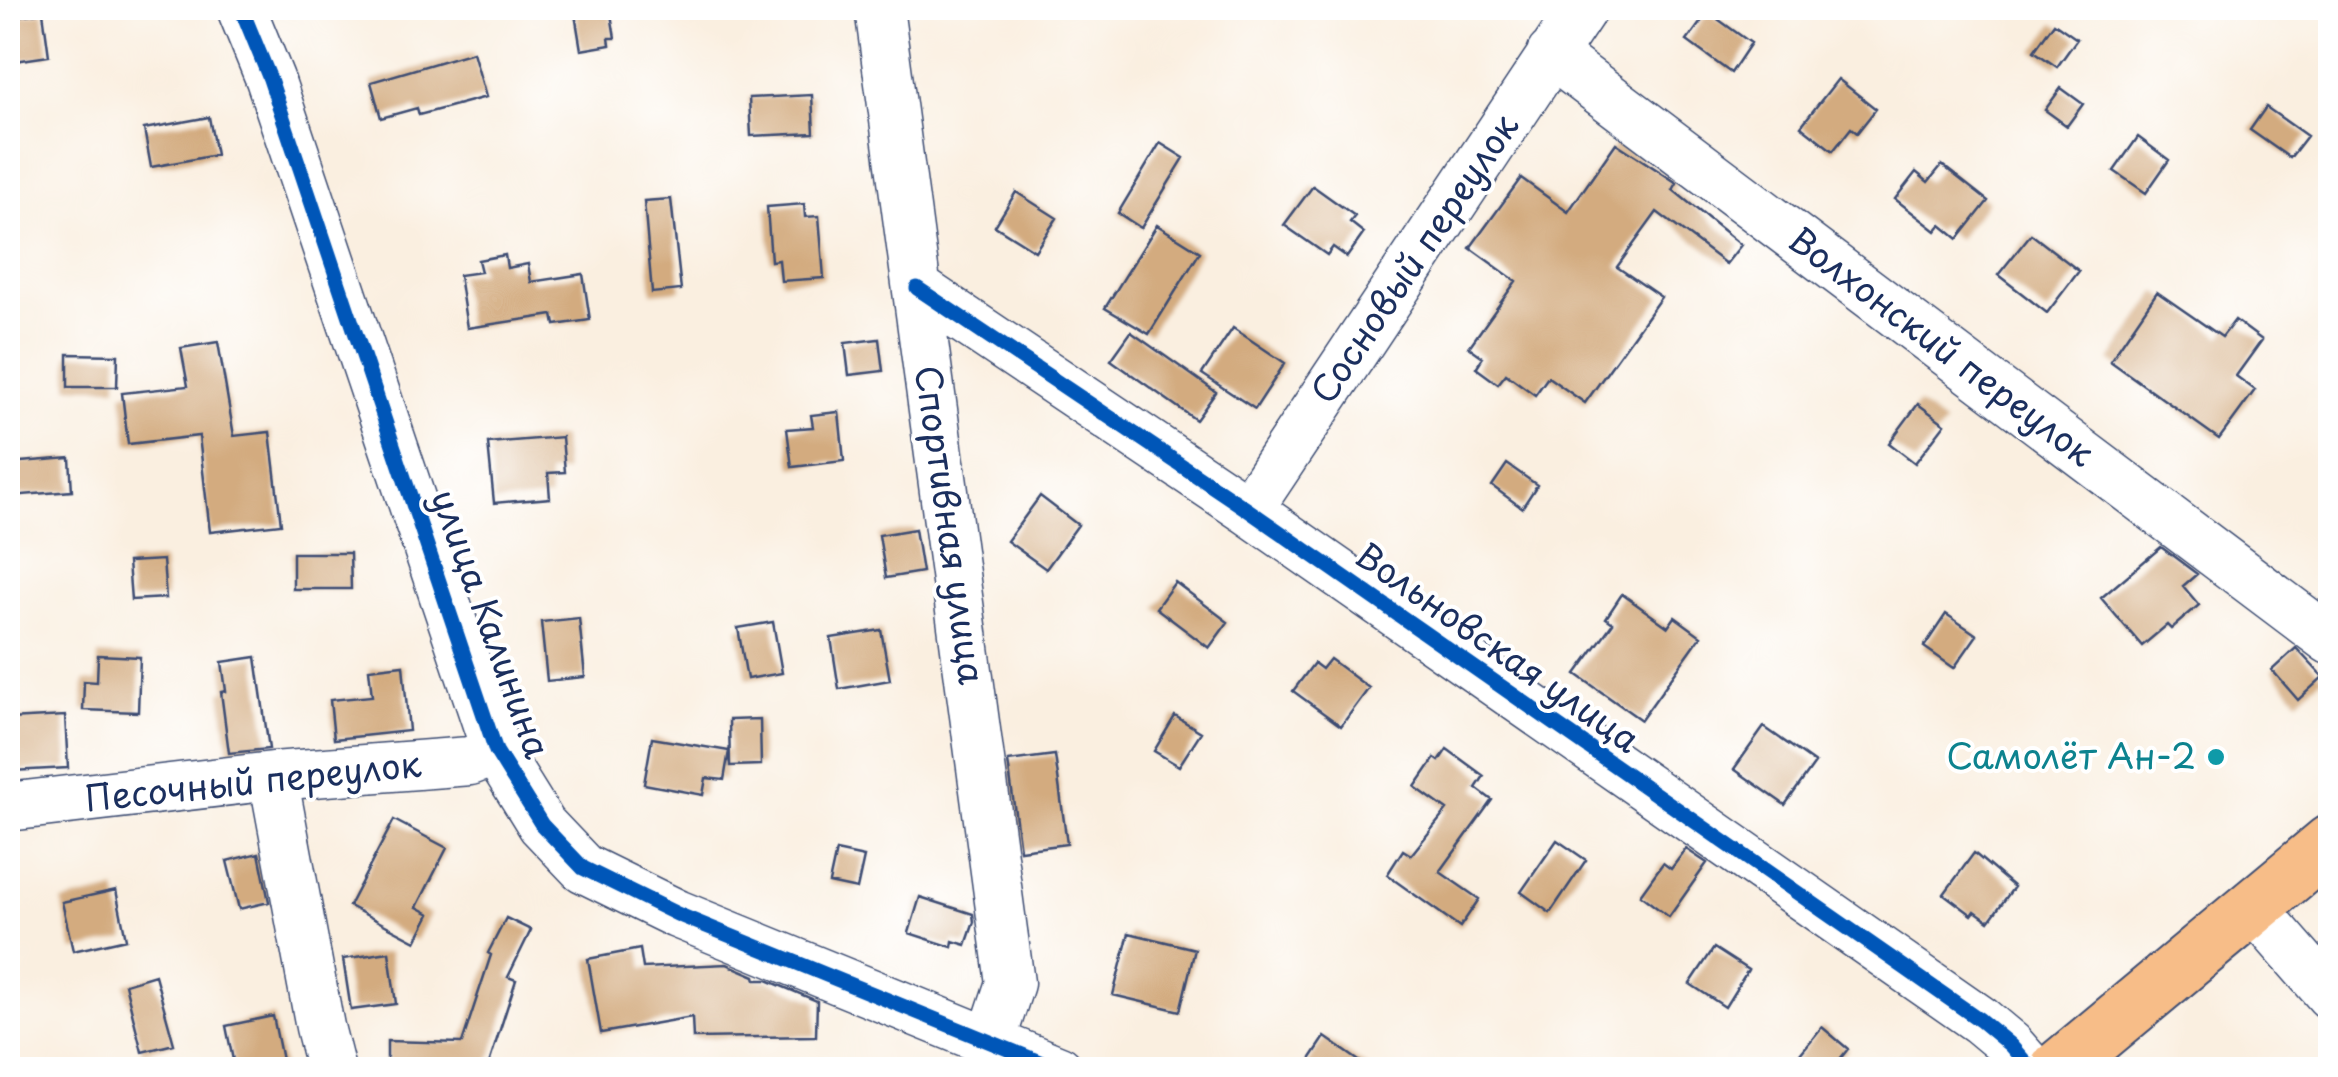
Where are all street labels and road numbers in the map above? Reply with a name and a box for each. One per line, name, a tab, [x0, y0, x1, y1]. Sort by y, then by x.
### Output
street label: Сосновый переулок	[1296, 102, 1530, 413]
street label: Волхонский переулок	[1778, 212, 2107, 478]
street label: Спортивная улица	[903, 362, 1000, 688]
street label: улица Калинина	[419, 481, 566, 765]
street label: Вольновская улица	[1345, 528, 1652, 764]
street label: Песочный переулок	[82, 735, 424, 824]

